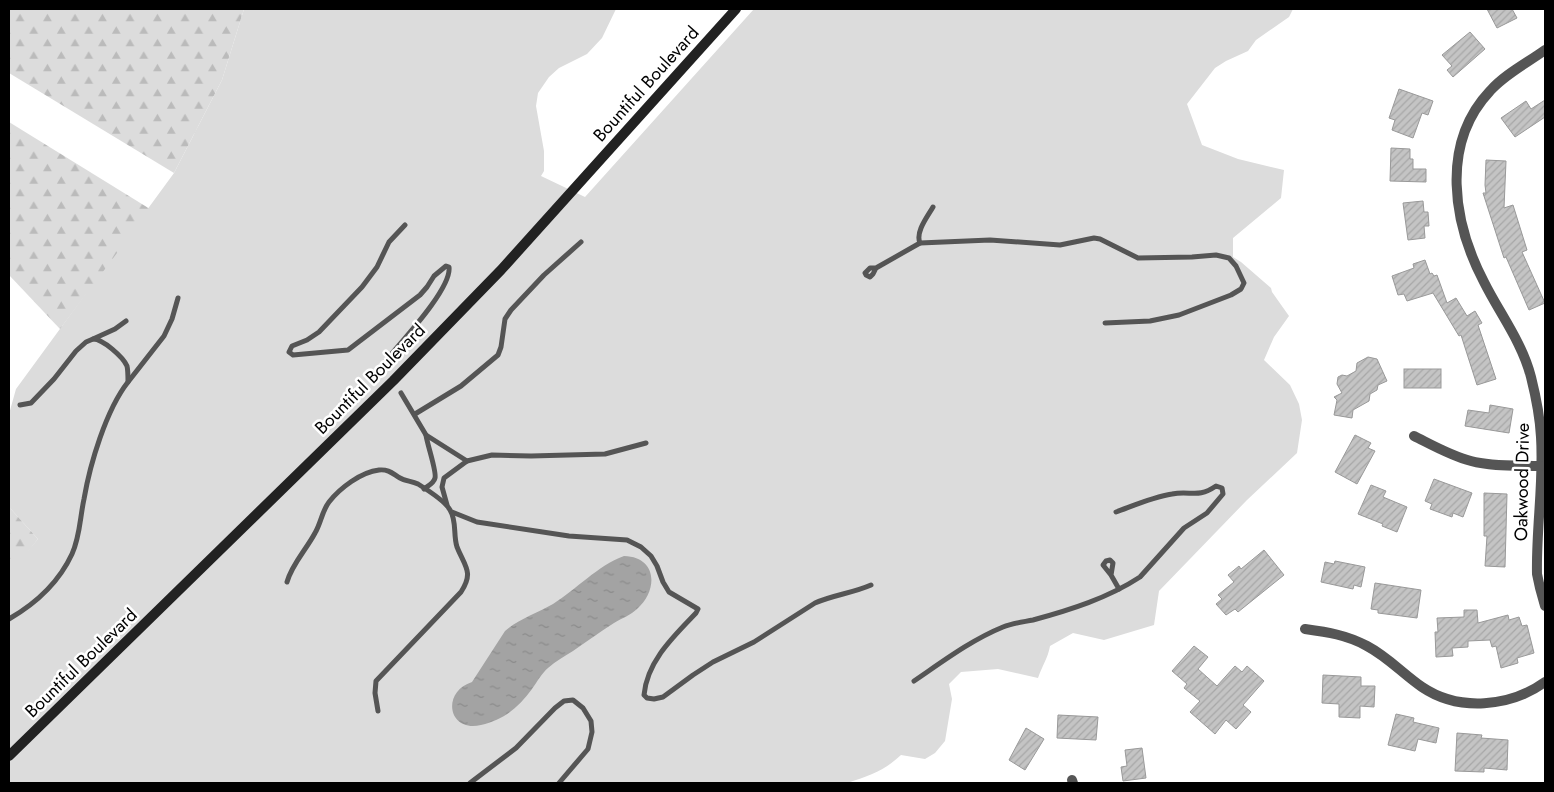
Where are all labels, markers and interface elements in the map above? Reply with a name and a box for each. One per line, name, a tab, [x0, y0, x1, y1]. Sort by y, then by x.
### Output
street label: Bountiful Boulevard	[587, 21, 705, 147]
street label: Bountiful Boulevard	[309, 318, 431, 440]
street label: Oakwood Drive	[1508, 423, 1536, 541]
street label: Bountiful Boulevard	[19, 602, 143, 724]

